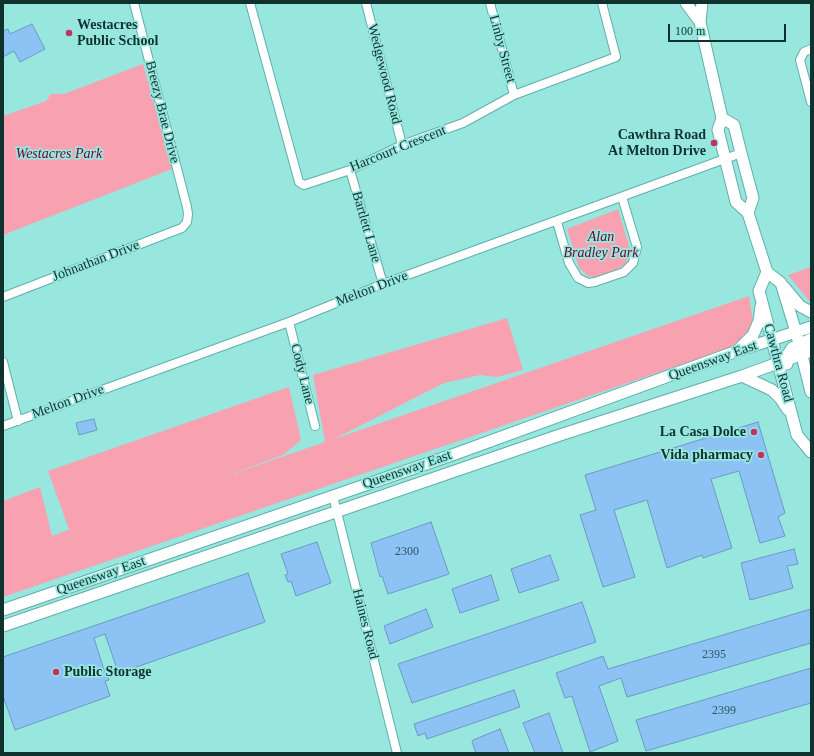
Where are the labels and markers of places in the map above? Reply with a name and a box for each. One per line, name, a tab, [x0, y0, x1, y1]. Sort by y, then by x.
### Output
place label: Westacres Public School	[77, 17, 158, 50]
marker: Westacres Public School	[64, 28, 74, 38]
place label: Cawthra Road At Melton Drive	[608, 127, 706, 160]
marker: Cawthra Road At Melton Drive	[709, 138, 719, 148]
place label: La Casa Dolce	[660, 424, 746, 440]
marker: La Casa Dolce	[749, 427, 759, 437]
place label: Vida pharmacy	[661, 447, 753, 463]
marker: Vida pharmacy	[756, 450, 766, 460]
place label: Public Storage	[64, 664, 151, 680]
marker: Public Storage	[51, 667, 61, 677]

